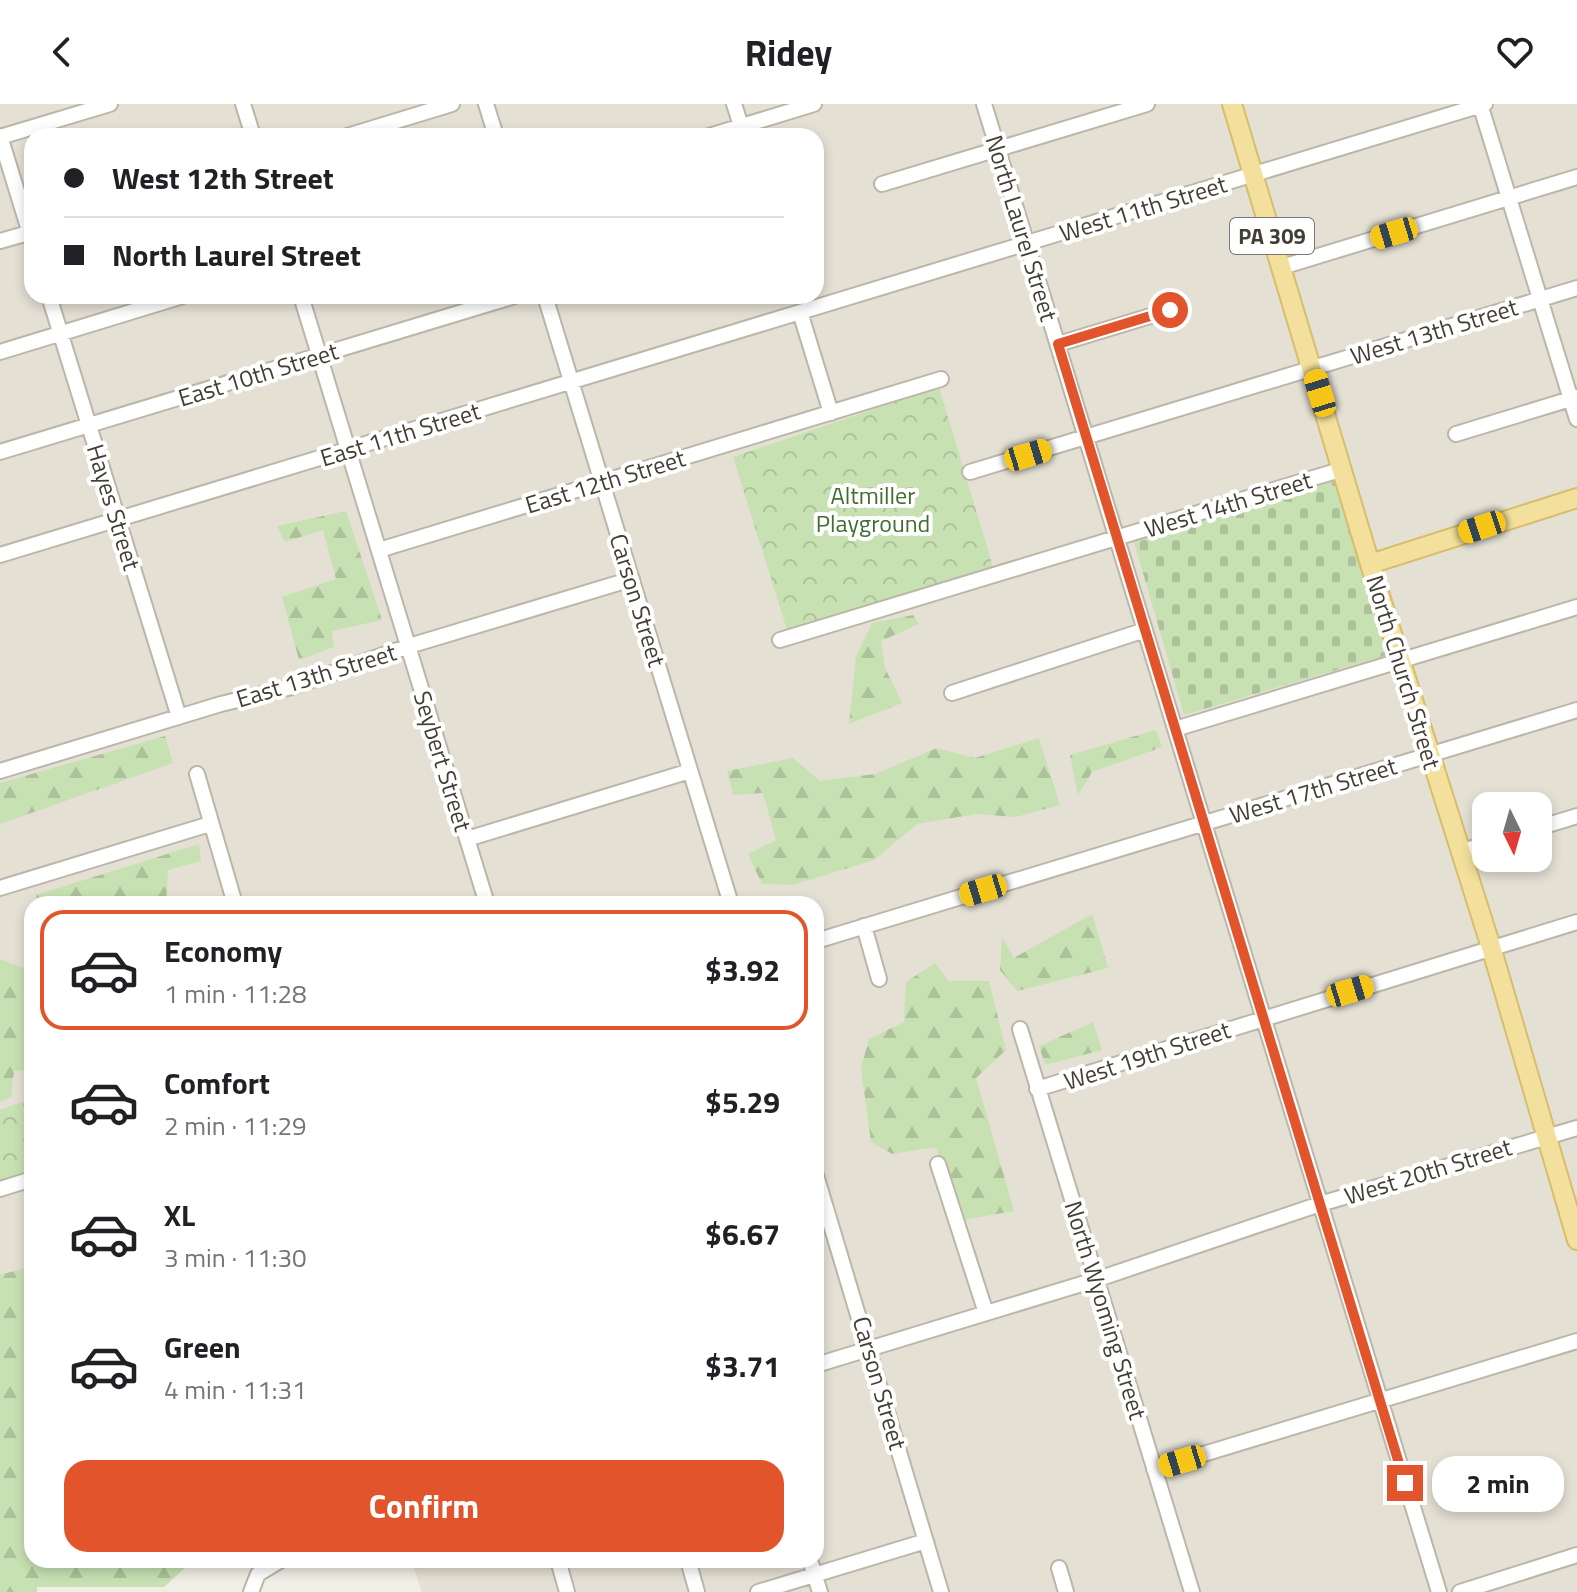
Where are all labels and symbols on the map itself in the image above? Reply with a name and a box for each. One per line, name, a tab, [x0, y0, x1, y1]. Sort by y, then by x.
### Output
street label: North Laurel Street	[977, 131, 1068, 326]
street label: West 11th Street	[1055, 165, 1232, 251]
car	[1368, 215, 1420, 251]
road number: PA 309	[1230, 218, 1314, 254]
street label: West 13th Street	[1346, 288, 1523, 374]
route start	[1152, 292, 1188, 328]
street label: East 10th Street	[174, 332, 343, 415]
car	[1302, 367, 1338, 419]
street label: East 11th Street	[316, 392, 485, 475]
car	[1002, 437, 1054, 473]
street label: East 12th Street	[521, 439, 690, 522]
street label: Hayes Street	[78, 440, 150, 575]
street label: West 14th Street	[1140, 461, 1317, 547]
park label: Altmiller Playground	[816, 477, 930, 541]
car	[1455, 508, 1509, 546]
street label: Carson Street	[601, 529, 675, 671]
street label: North Church Street	[1357, 571, 1451, 774]
street label: East 13th Street	[232, 633, 401, 716]
street label: Seybert Street	[405, 686, 482, 836]
street label: West 17th Street	[1225, 747, 1402, 833]
north arrow	[1472, 792, 1552, 872]
car	[957, 872, 1009, 908]
car	[1324, 973, 1376, 1009]
street label: West 19th Street	[1059, 1011, 1235, 1099]
street label: West 20th Street	[1340, 1128, 1517, 1214]
street label: North Wyoming Street	[1056, 1196, 1157, 1424]
street label: Carson Street	[844, 1312, 916, 1454]
car	[1156, 1443, 1208, 1479]
callout: 2 min	[1433, 1455, 1565, 1511]
route end	[1387, 1465, 1423, 1501]

